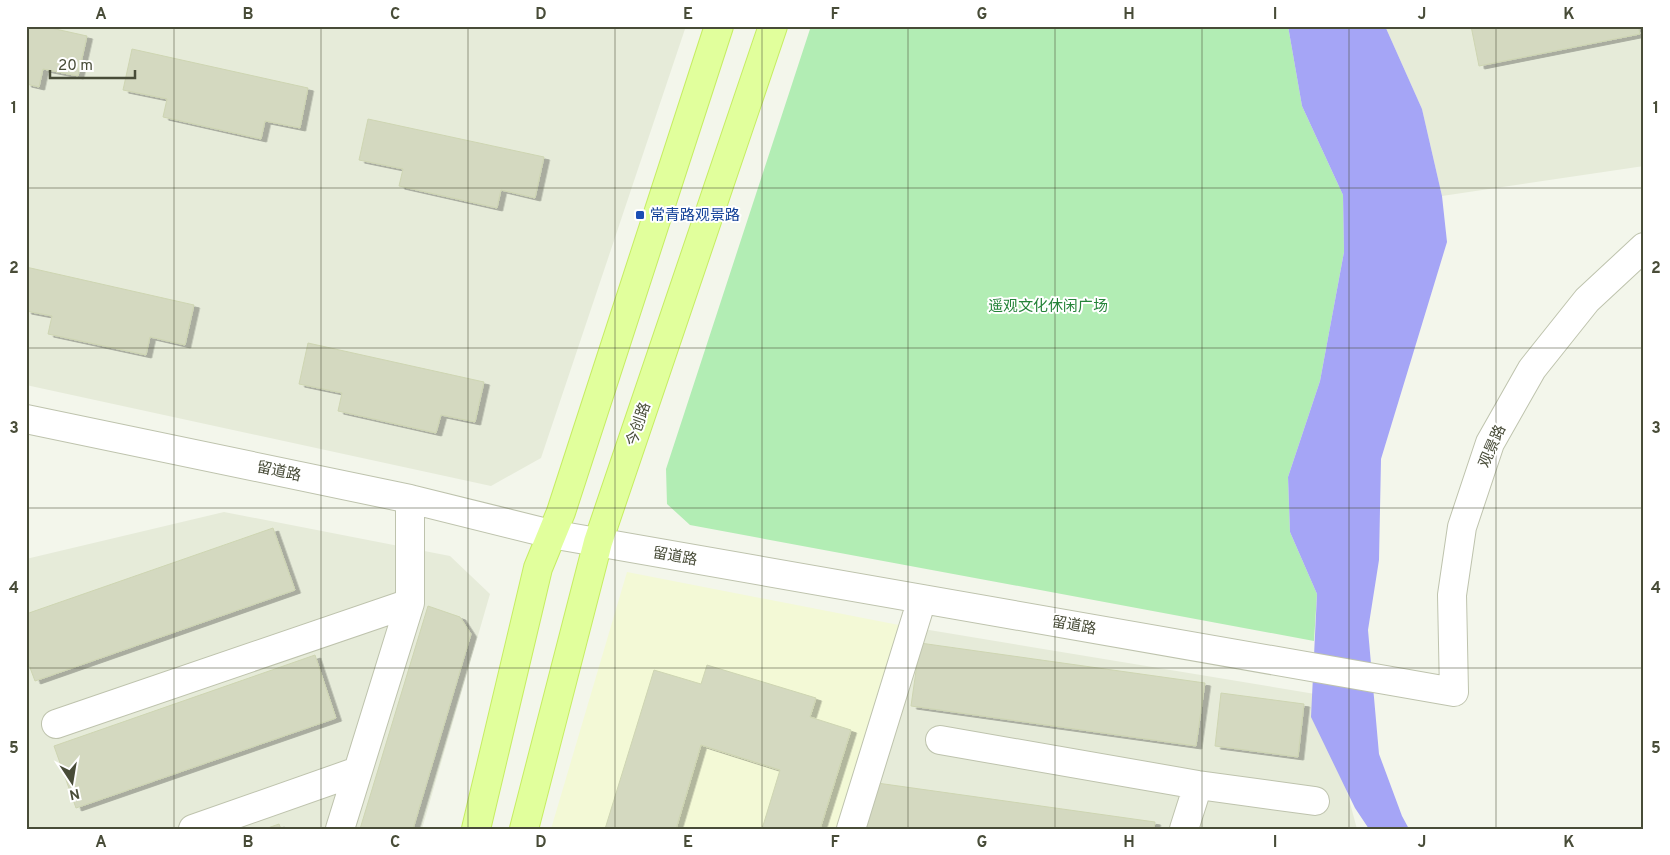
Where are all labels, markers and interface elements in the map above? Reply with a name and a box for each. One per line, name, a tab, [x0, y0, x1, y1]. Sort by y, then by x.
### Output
text: A	[95, 5, 107, 25]
text: B	[242, 5, 254, 25]
text: C	[390, 5, 400, 25]
text: D	[535, 5, 547, 25]
text: E	[683, 5, 693, 25]
text: F	[830, 5, 840, 25]
text: G	[977, 5, 987, 25]
text: H	[1123, 5, 1135, 25]
text: I	[1273, 5, 1277, 25]
text: J	[1418, 5, 1426, 25]
text: K	[1563, 5, 1575, 25]
scale bar	[50, 48, 135, 80]
text: 20 m	[58, 57, 93, 76]
text: 1	[11, 99, 17, 119]
text: 1	[1653, 99, 1659, 119]
place label: 常青路观景路	[650, 207, 740, 226]
marker: 常青路观景路	[634, 209, 646, 221]
text: 2	[9, 259, 19, 279]
text: 2	[1651, 259, 1661, 279]
park label: 遥观文化休闲广场	[988, 297, 1108, 317]
street label: 今创路	[622, 400, 656, 449]
text: 3	[9, 419, 19, 439]
text: 3	[1651, 419, 1661, 439]
street label: 观景路	[1476, 422, 1511, 471]
street label: 留道路	[255, 458, 303, 486]
street label: 留道路	[651, 544, 699, 571]
text: 4	[9, 579, 19, 599]
text: 4	[1651, 579, 1661, 599]
street label: 留道路	[1050, 613, 1098, 640]
text: 5	[9, 739, 19, 759]
text: 5	[1651, 739, 1661, 759]
north arrow	[48, 758, 98, 808]
text: N	[68, 784, 81, 803]
text: A	[95, 833, 107, 853]
text: B	[242, 833, 254, 853]
text: C	[390, 833, 400, 853]
text: D	[535, 833, 547, 853]
text: E	[683, 833, 693, 853]
text: F	[830, 833, 840, 853]
text: G	[977, 833, 987, 853]
text: H	[1123, 833, 1135, 853]
text: I	[1273, 833, 1277, 853]
text: J	[1418, 833, 1426, 853]
text: K	[1563, 833, 1575, 853]

